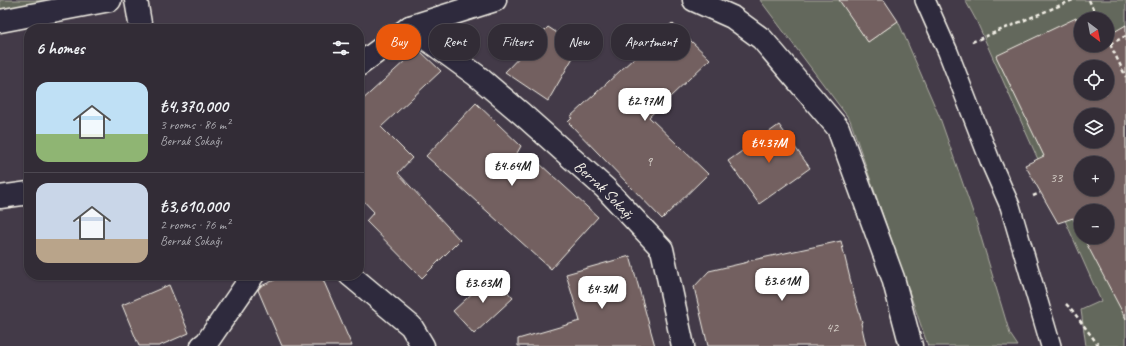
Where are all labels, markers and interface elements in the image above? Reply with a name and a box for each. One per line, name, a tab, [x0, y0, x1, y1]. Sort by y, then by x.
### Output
north arrow	[1074, 12, 1114, 52]
map controls	[1074, 12, 1114, 244]
chip: Buy	[376, 24, 421, 60]
chip: Rent	[429, 24, 480, 60]
chip: Filters	[488, 24, 547, 60]
chip: New	[555, 24, 603, 60]
chip: Apartment	[611, 24, 690, 60]
icon: filters	[330, 37, 352, 59]
text: 6 homes	[36, 38, 84, 59]
button: locate	[1074, 60, 1114, 100]
pin: ₺2.97M	[612, 88, 678, 122]
text: ₺2.97M	[627, 93, 663, 109]
text: ₺4,370,000	[160, 96, 228, 117]
icon: home	[68, 98, 116, 146]
button: layers	[1074, 108, 1114, 148]
text: 3 rooms · 86 m²	[160, 117, 230, 133]
pin: ₺4.37M	[736, 130, 802, 164]
text: Berrak Sokağı	[160, 133, 222, 149]
text: ₺4.37M	[751, 135, 787, 151]
pin: ₺4.64M	[479, 153, 545, 187]
house number: 9	[646, 153, 654, 170]
street label: Berrak Sokağı	[570, 156, 639, 225]
button: +	[1074, 156, 1114, 196]
text: ₺4.64M	[494, 158, 530, 174]
house number: 33	[1050, 169, 1064, 186]
text: ₺3,610,000	[160, 196, 228, 217]
icon: home	[68, 199, 116, 247]
button: −	[1074, 204, 1114, 244]
text: 2 rooms · 76 m²	[160, 217, 230, 233]
text: Berrak Sokağı	[160, 233, 222, 249]
pin: ₺3.61M	[749, 268, 815, 302]
pin: ₺3.63M	[450, 270, 516, 304]
text: ₺3.61M	[764, 273, 800, 289]
text: ₺3.63M	[465, 275, 501, 291]
pin: ₺4.3M	[574, 276, 630, 310]
text: ₺4.3M	[587, 281, 617, 297]
house number: 42	[826, 319, 840, 336]

